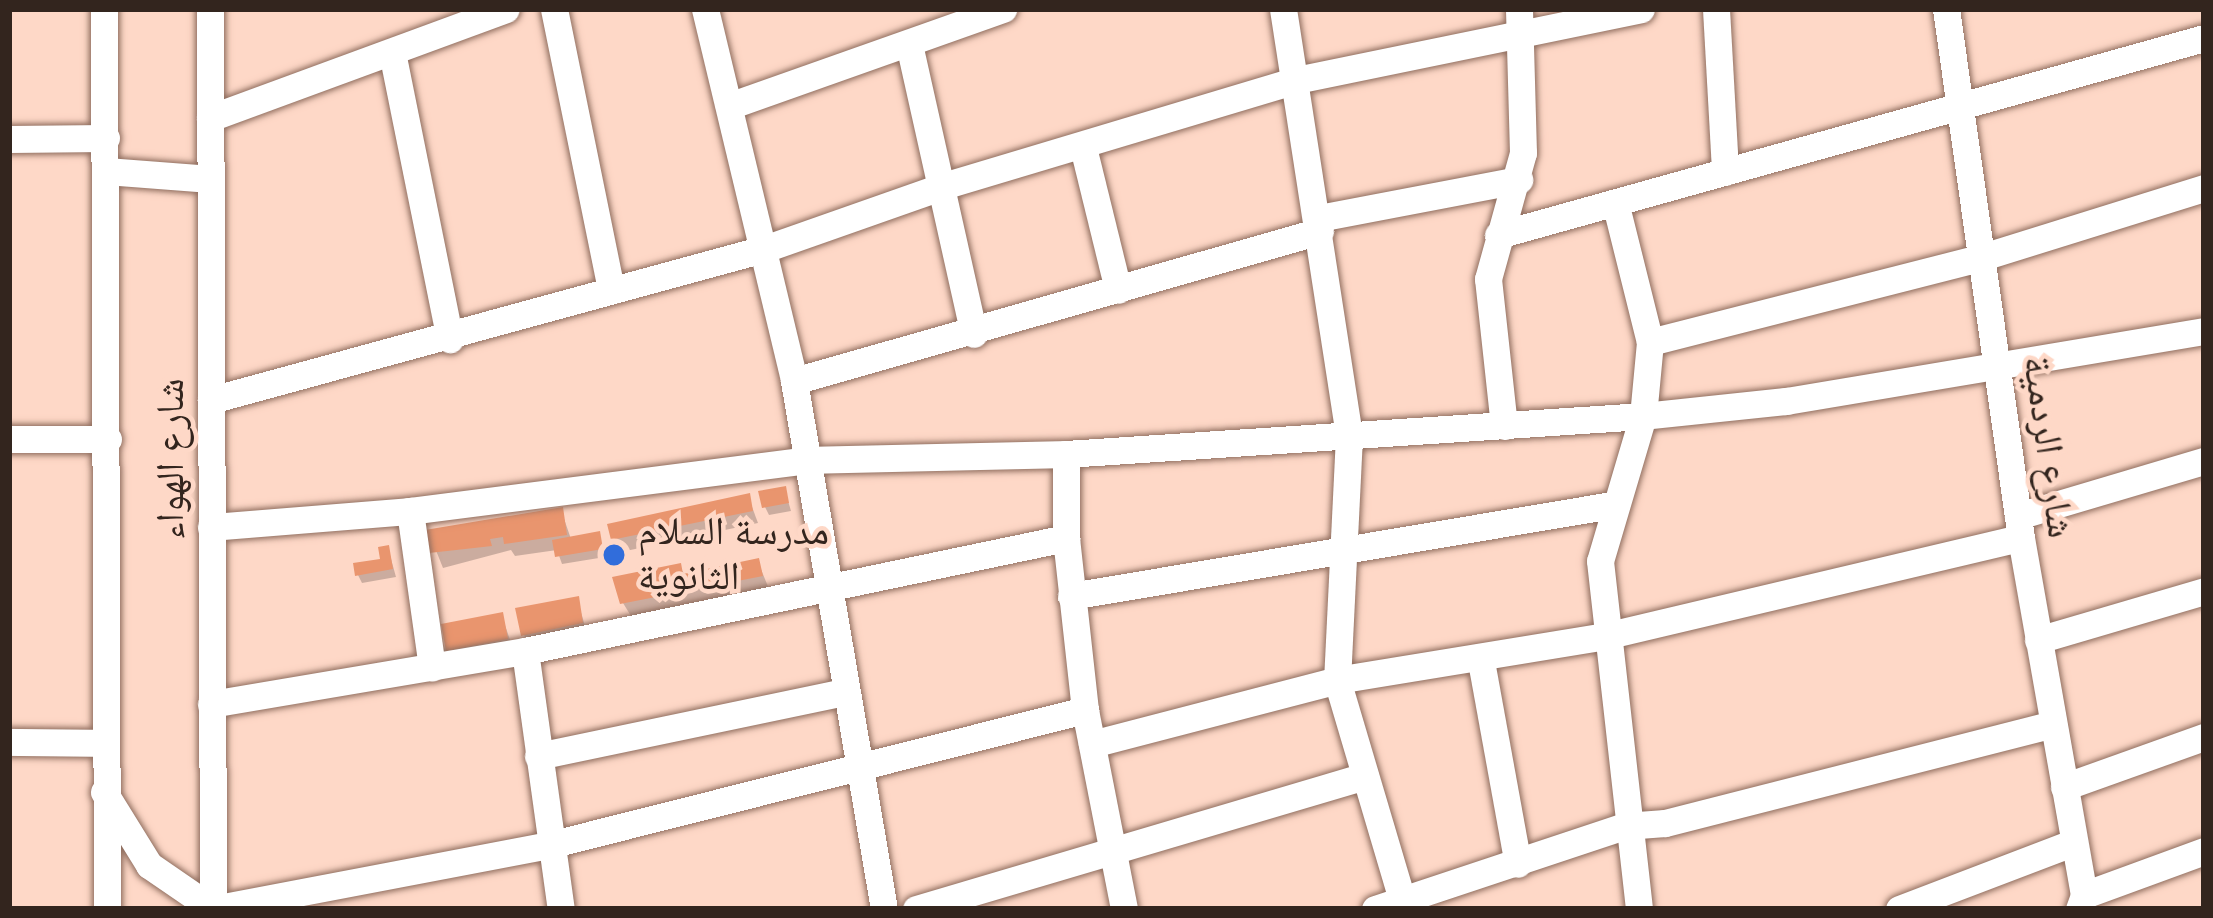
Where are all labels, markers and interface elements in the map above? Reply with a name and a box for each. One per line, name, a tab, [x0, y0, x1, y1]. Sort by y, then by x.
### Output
street label: شارع الردمية	[2012, 353, 2084, 541]
street label: شارع الهواء	[148, 378, 194, 540]
place label: مدرسة السلام الثانوية	[638, 510, 829, 601]
marker: مدرسة السلام الثانوية	[601, 542, 627, 568]

